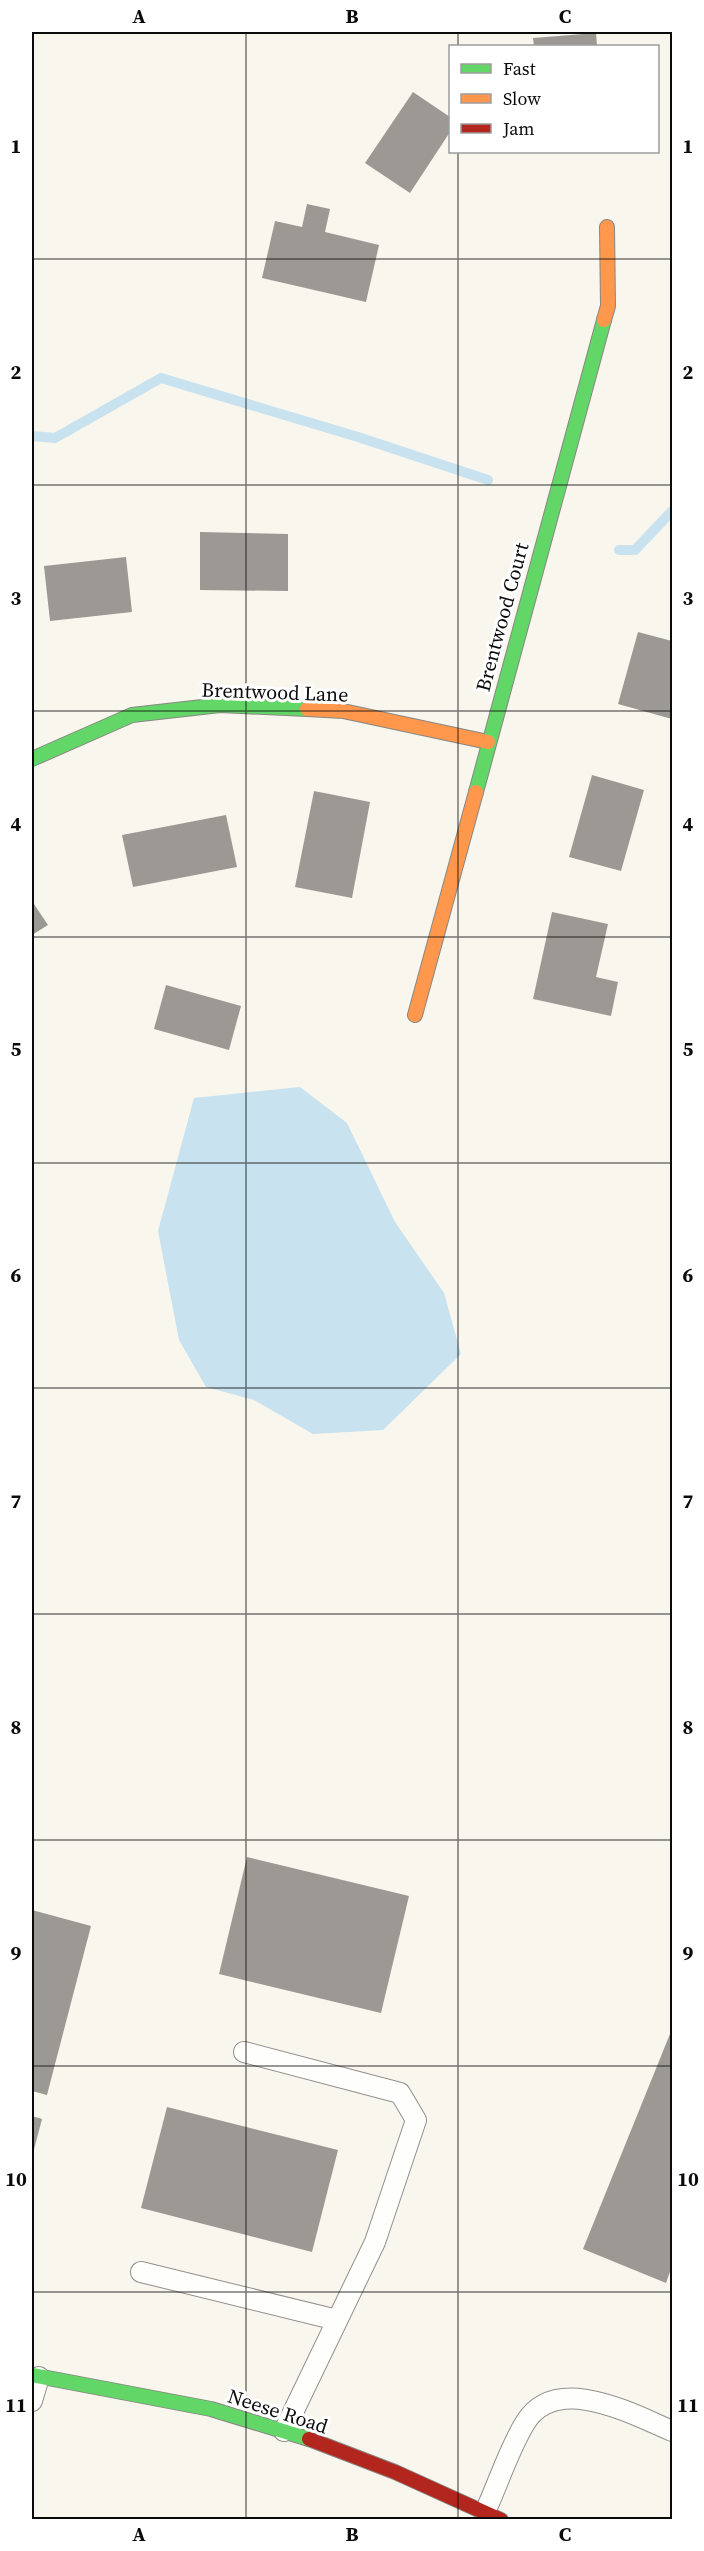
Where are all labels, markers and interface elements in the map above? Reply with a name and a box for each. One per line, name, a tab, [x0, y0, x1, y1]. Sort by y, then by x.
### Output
text: A	[132, 2, 146, 30]
text: B	[345, 2, 359, 30]
text: C	[559, 2, 571, 30]
legend	[449, 45, 659, 153]
text: Fast	[503, 56, 536, 81]
text: Slow	[503, 86, 541, 111]
text: Jam	[502, 116, 535, 141]
text: 1	[11, 132, 21, 160]
text: 1	[683, 132, 693, 160]
text: 2	[11, 358, 22, 386]
text: 2	[683, 358, 694, 386]
street label: Brentwood Court	[469, 539, 535, 695]
text: 3	[11, 584, 22, 612]
text: 3	[683, 584, 694, 612]
street label: Brentwood Lane	[201, 675, 349, 709]
text: 4	[11, 810, 22, 838]
text: 4	[683, 810, 694, 838]
text: 5	[11, 1035, 22, 1063]
text: 5	[683, 1035, 694, 1063]
text: 6	[11, 1261, 22, 1289]
text: 6	[683, 1261, 694, 1289]
text: 7	[11, 1487, 22, 1515]
text: 7	[683, 1487, 694, 1515]
text: 8	[11, 1713, 21, 1741]
text: 8	[683, 1713, 693, 1741]
text: 9	[11, 1939, 22, 1967]
text: 9	[683, 1939, 694, 1967]
text: 10	[5, 2165, 27, 2193]
text: 10	[677, 2165, 699, 2193]
street label: Neese Road	[224, 2382, 332, 2441]
text: 11	[5, 2391, 27, 2419]
text: 11	[677, 2391, 699, 2419]
text: A	[132, 2520, 146, 2548]
text: B	[345, 2520, 359, 2548]
text: C	[559, 2520, 571, 2548]

